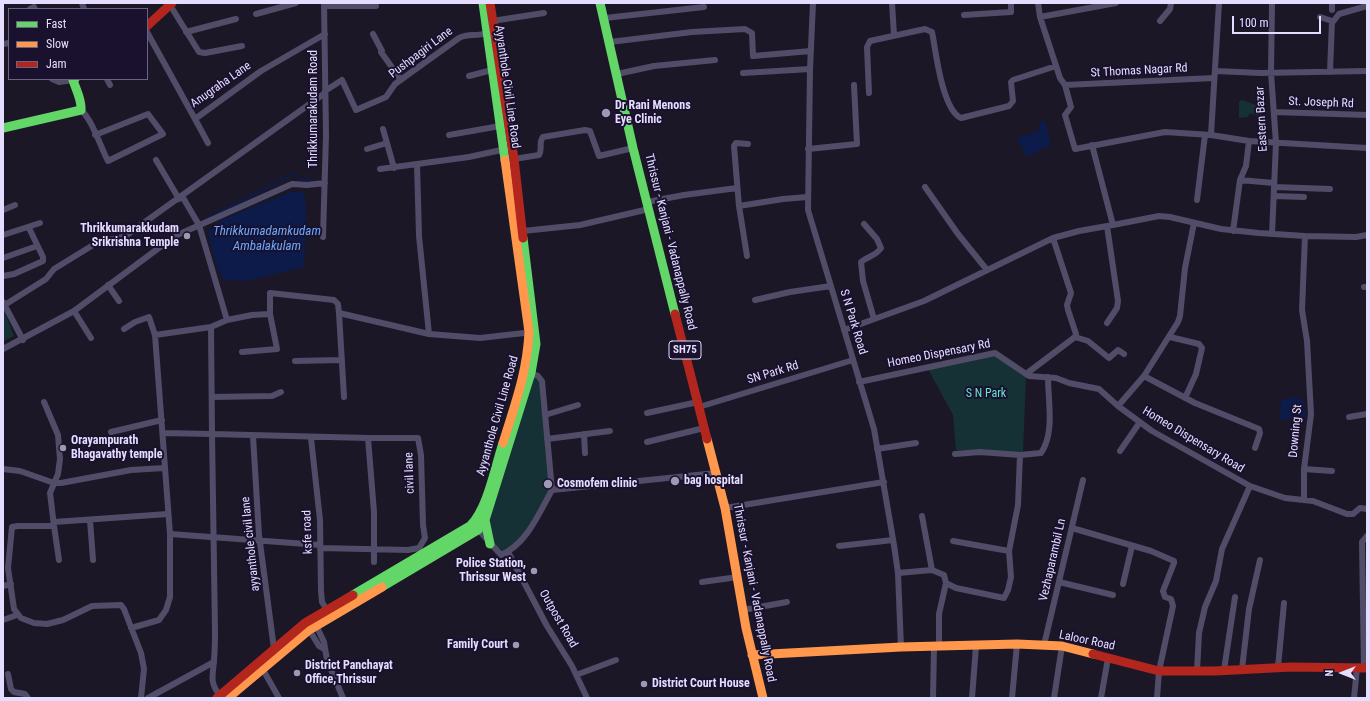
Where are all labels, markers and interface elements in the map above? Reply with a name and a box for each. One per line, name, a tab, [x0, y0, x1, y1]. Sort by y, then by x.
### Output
legend	[8, 8, 148, 80]
scale bar	[1234, 8, 1323, 34]
text: 100 m	[1239, 16, 1269, 30]
text: Fast	[46, 17, 66, 31]
street label: Pushpagiri Lane	[386, 24, 456, 82]
street label: Ayyanthole Civil Line Road	[491, 24, 523, 150]
text: Slow	[46, 37, 69, 51]
street label: Thrikkumarakudam Road	[307, 50, 321, 168]
text: Jam	[46, 57, 67, 71]
street label: Anugraha Lane	[188, 59, 254, 111]
street label: St Thomas Nagar Rd	[1090, 61, 1188, 81]
street label: Eastern Bazar	[1253, 86, 1271, 152]
street label: St. Joseph Rd	[1288, 95, 1354, 111]
place label: Dr Rani Menons Eye Clinic	[615, 99, 691, 127]
marker: Dr Rani Menons Eye Clinic	[600, 107, 612, 119]
street label: Thrissur - Kanjani - Vadanappally Road	[641, 152, 699, 332]
place label: Thrikkumarakkudam Srikrishna Temple	[80, 222, 179, 250]
water label: Thrikkumadamkudam Ambalakulam	[213, 224, 321, 255]
marker: Thrikkumarakkudam Srikrishna Temple	[182, 231, 192, 241]
street label: S N Park Road	[836, 288, 870, 356]
street label: Homeo Dispensary Rd	[886, 337, 992, 371]
road number: SH75	[669, 341, 701, 359]
street label: Ayyanthole Civil Line Road	[474, 354, 522, 478]
street label: SN Park Rd	[746, 358, 800, 388]
park label: S N Park	[966, 387, 1006, 401]
street label: Homeo Dispensary Road	[1140, 404, 1246, 476]
street label: Downing St	[1286, 404, 1306, 458]
place label: Orayampurath Bhagavathy temple	[71, 434, 163, 462]
marker: Orayampurath Bhagavathy temple	[58, 443, 68, 453]
street label: civil lane	[402, 452, 418, 494]
place label: bag hospital	[684, 474, 743, 488]
marker: bag hospital	[669, 475, 681, 487]
place label: Cosmofem clinic	[557, 477, 637, 491]
marker: Cosmofem clinic	[542, 478, 554, 490]
street label: ayyanthole civil lane	[239, 496, 263, 592]
street label: Thrissur - Kanjani - Vadanappally Road	[730, 503, 778, 683]
street label: ksfe road	[300, 510, 316, 554]
street label: Vezhaparambil Ln	[1036, 517, 1070, 603]
place label: Police Station, Thrissur West	[456, 557, 526, 585]
marker: Police Station, Thrissur West	[529, 566, 539, 576]
street label: Outpost Road	[536, 588, 580, 650]
street label: Laloor Road	[1058, 628, 1116, 654]
place label: Family Court	[447, 638, 508, 652]
marker: Family Court	[511, 640, 521, 650]
north arrow	[1322, 653, 1362, 693]
place label: District Panchayat Office,Thrissur	[305, 659, 393, 687]
marker: District Panchayat Office,Thrissur	[292, 668, 302, 678]
text: N	[1323, 670, 1336, 676]
place label: District Court House	[652, 677, 750, 691]
marker: District Court House	[639, 679, 649, 689]

